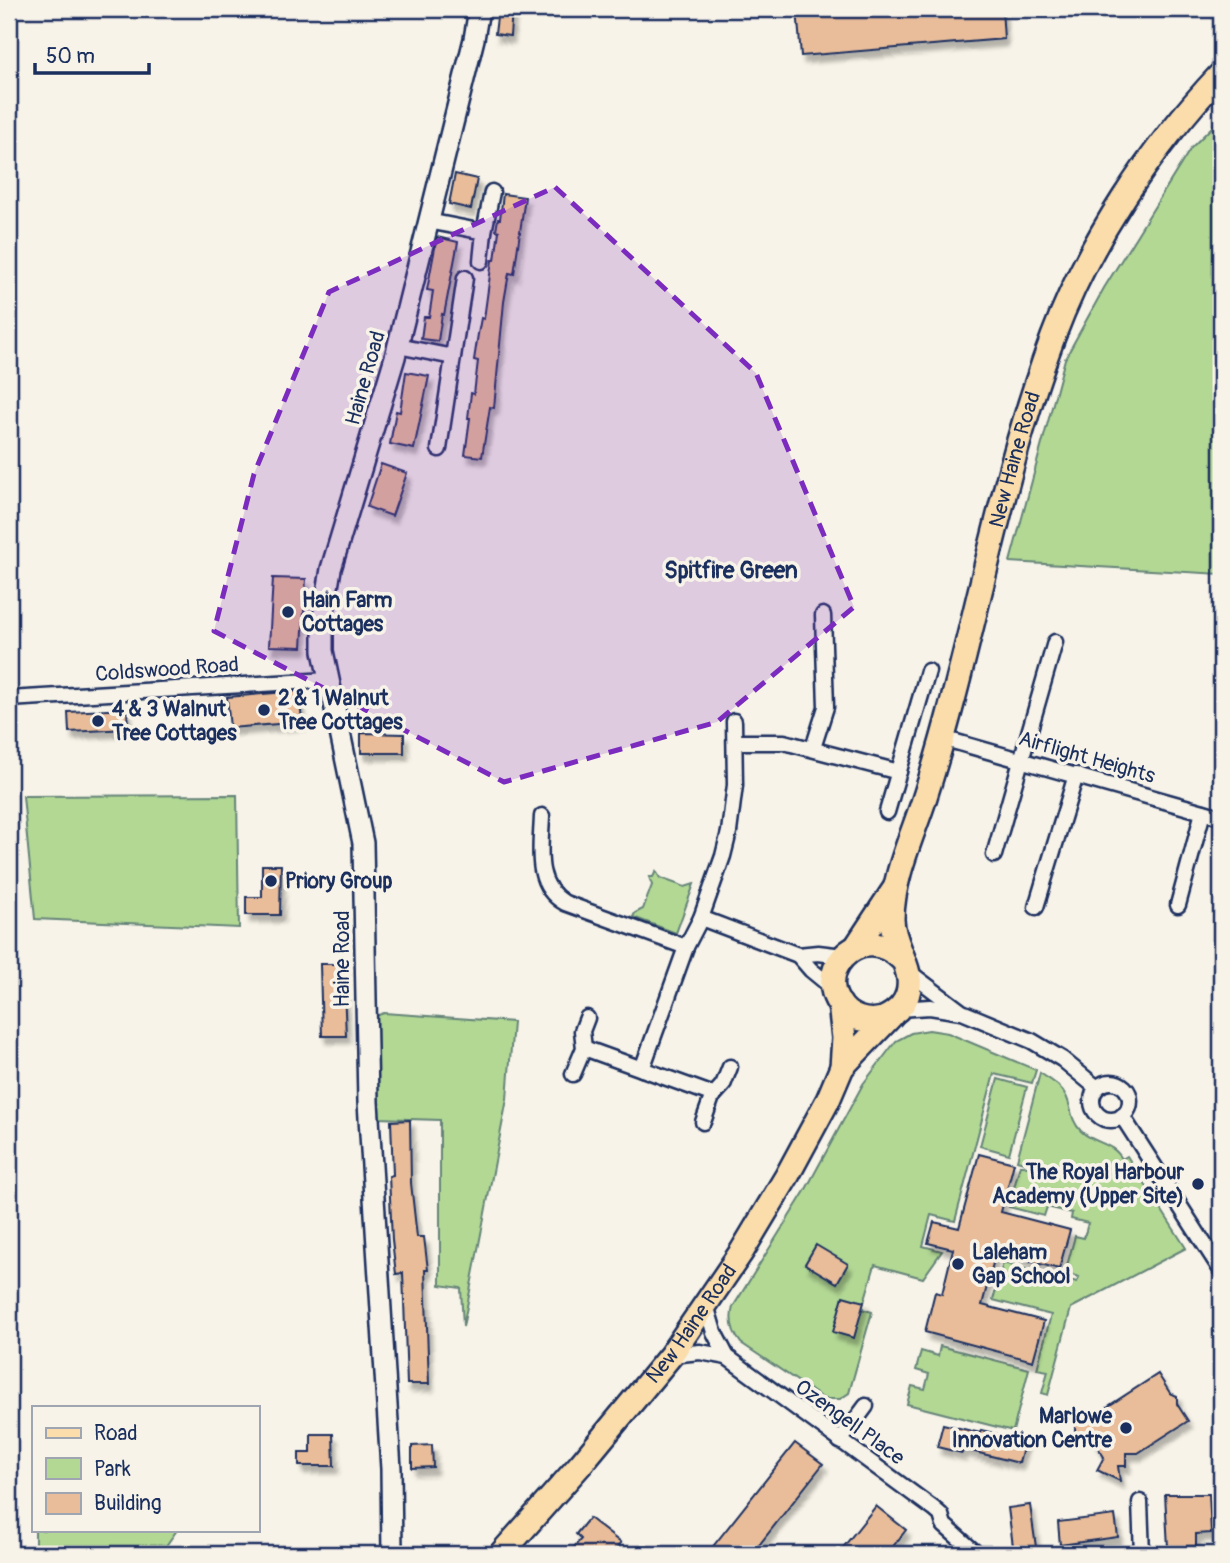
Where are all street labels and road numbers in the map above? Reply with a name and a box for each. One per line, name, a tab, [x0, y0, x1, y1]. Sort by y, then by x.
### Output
street label: Haine Road	[339, 328, 392, 428]
street label: New Haine Road	[983, 388, 1047, 531]
street label: Coldswood Road	[94, 651, 240, 688]
street label: Airflight Heights	[1015, 725, 1159, 790]
street label: Haine Road	[329, 911, 356, 1007]
street label: New Haine Road	[640, 1259, 743, 1389]
street label: Ozengell Place	[790, 1374, 910, 1472]

